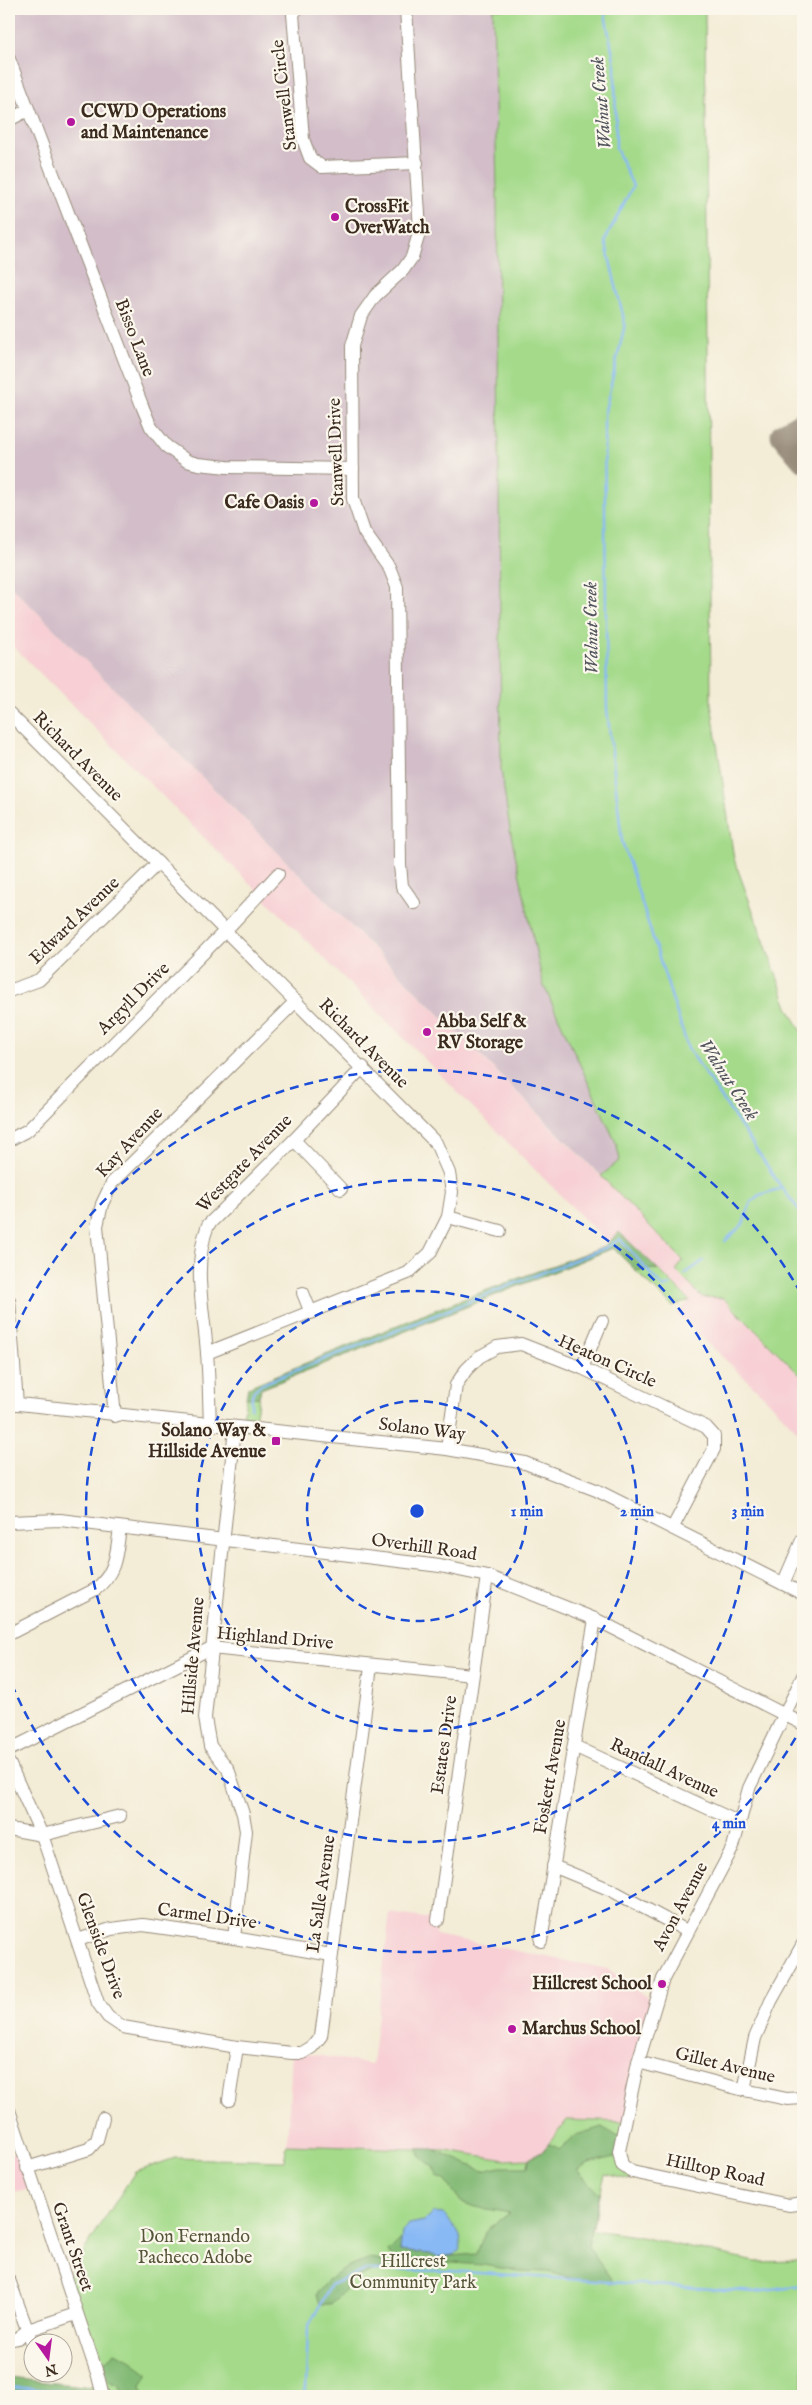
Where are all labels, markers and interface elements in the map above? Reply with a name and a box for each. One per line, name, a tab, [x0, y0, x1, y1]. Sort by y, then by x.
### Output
street label: Stanwell Circle	[267, 38, 303, 152]
water label: Walnut Creek	[586, 55, 618, 150]
place label: CCWD Operations and Maintenance	[81, 101, 227, 145]
marker: CCWD Operations and Maintenance	[65, 116, 77, 128]
place label: CrossFit OverWatch	[345, 196, 430, 240]
marker: CrossFit OverWatch	[329, 211, 341, 223]
street label: Bisso Lane	[109, 296, 159, 380]
street label: Stanwell Drive	[324, 397, 350, 507]
place label: Cafe Oasis	[225, 492, 305, 515]
marker: Cafe Oasis	[308, 497, 320, 509]
water label: Walnut Creek	[579, 581, 605, 674]
street label: Richard Avenue	[27, 707, 127, 807]
street label: Edward Avenue	[25, 872, 125, 970]
street label: Argyll Drive	[92, 958, 175, 1041]
street label: Richard Avenue	[313, 994, 413, 1094]
place label: Abba Self & RV Storage	[436, 1011, 527, 1055]
marker: Abba Self & RV Storage	[421, 1026, 433, 1038]
water label: Walnut Creek	[693, 1035, 763, 1126]
street label: Kay Avenue	[91, 1103, 169, 1183]
street label: Westgate Avenue	[192, 1110, 298, 1218]
street label: Heaton Circle	[554, 1330, 660, 1394]
street label: Solano Way	[377, 1413, 467, 1447]
place label: Solano Way & Hillside Avenue	[148, 1420, 267, 1464]
marker: Solano Way & Hillside Avenue	[270, 1435, 282, 1447]
centre of rings	[408, 1502, 426, 1520]
text: 1 min	[511, 1502, 543, 1521]
text: 2 min	[620, 1502, 654, 1521]
text: 3 min	[732, 1502, 764, 1521]
street label: Overhill Road	[370, 1529, 479, 1567]
street label: Hillside Avenue	[177, 1596, 211, 1716]
street label: Highland Drive	[216, 1622, 334, 1656]
street label: Estates Drive	[427, 1694, 463, 1796]
street label: Foskett Avenue	[530, 1718, 572, 1836]
street label: Randall Avenue	[606, 1734, 722, 1804]
text: 4 min	[712, 1814, 746, 1833]
street label: La Salle Avenue	[302, 1834, 342, 1954]
street label: Avon Avenue	[647, 1858, 714, 1956]
street label: Glenside Drive	[70, 1890, 130, 2002]
street label: Carmel Drive	[156, 1899, 258, 1935]
place label: Hillcrest School	[532, 1973, 653, 1996]
marker: Hillcrest School	[656, 1978, 668, 1990]
place label: Marchus School	[522, 2018, 642, 2041]
marker: Marchus School	[506, 2023, 518, 2035]
street label: Gillet Avenue	[673, 2042, 777, 2090]
street label: Hilltop Road	[664, 2149, 767, 2193]
street label: Grant Street	[46, 2199, 98, 2295]
park label: Don Fernando Pacheco Adobe	[138, 2226, 252, 2270]
park label: Hillcrest Community Park	[349, 2251, 477, 2295]
north arrow	[22, 2332, 72, 2382]
text: N	[43, 2359, 60, 2380]

